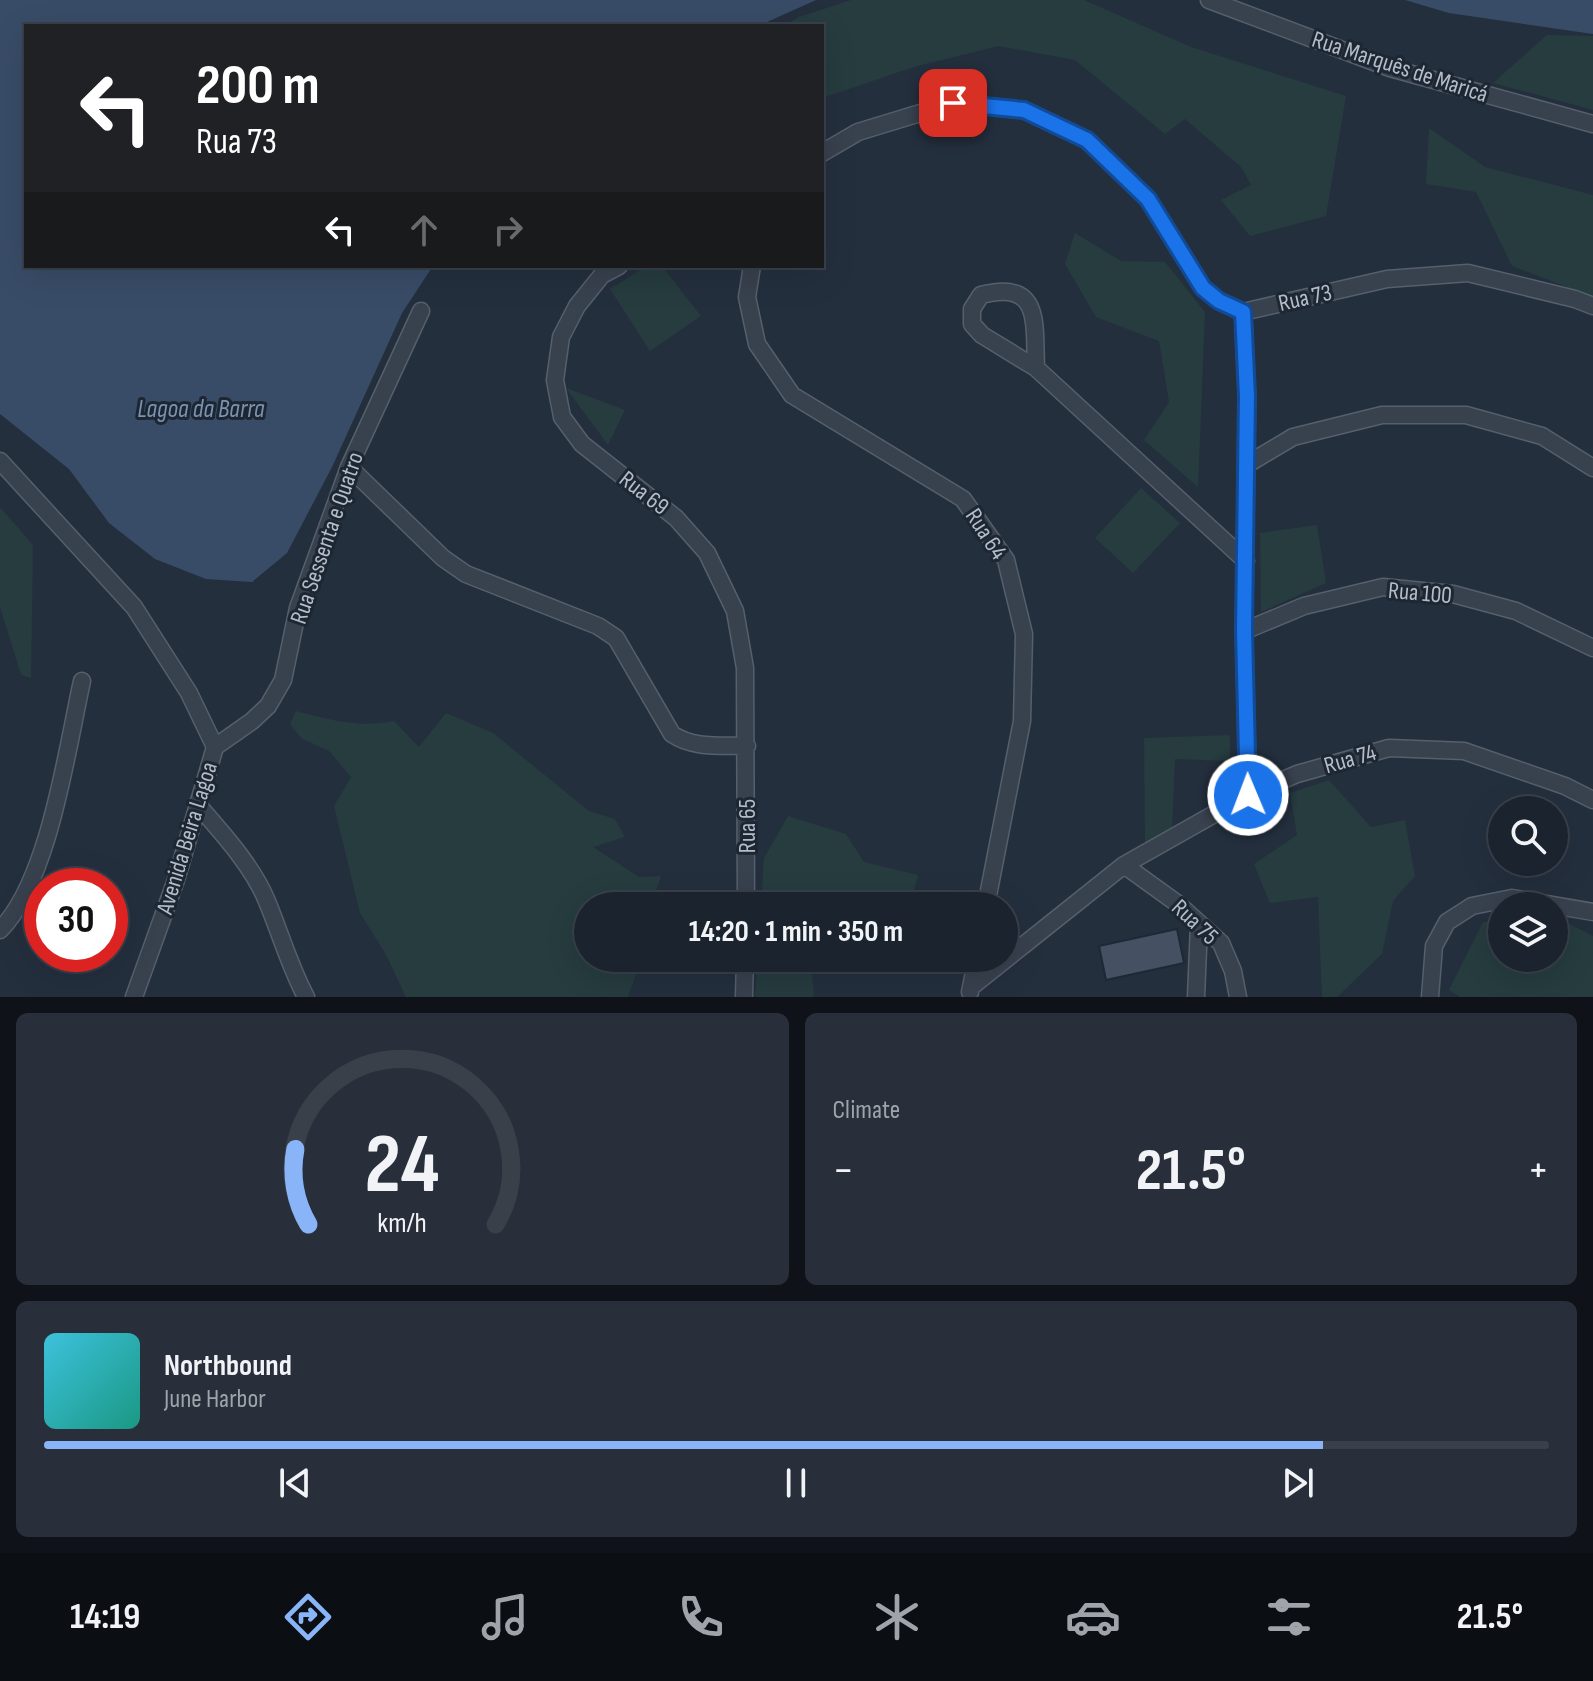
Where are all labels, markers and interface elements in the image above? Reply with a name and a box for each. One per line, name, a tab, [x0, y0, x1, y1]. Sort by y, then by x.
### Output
street label: Rua Marquês de Maricá	[1308, 25, 1492, 109]
text: 200 m	[196, 53, 320, 120]
icon: left	[64, 56, 168, 160]
pin	[919, 69, 987, 137]
icon: arrive	[931, 81, 975, 125]
text: Rua 73	[196, 121, 277, 164]
icon: left	[318, 208, 362, 252]
icon: ahead	[402, 208, 446, 252]
icon: right	[486, 208, 530, 252]
street label: Rua 73	[1275, 278, 1335, 318]
water label: Lagoa da Barra	[137, 394, 265, 425]
street label: Rua Sessenta e Quatro	[284, 448, 370, 628]
street label: Rua 69	[613, 465, 675, 521]
street label: Rua 64	[959, 503, 1013, 565]
street label: Rua 100	[1387, 576, 1453, 610]
street label: Rua 74	[1321, 738, 1379, 780]
position arrow	[1206, 753, 1290, 837]
street label: Avenida Beira Lagoa	[150, 758, 224, 919]
map controls	[1488, 796, 1568, 972]
button: search	[1488, 796, 1568, 876]
street label: Rua 65	[733, 799, 762, 853]
speed limit sign: 30	[24, 868, 128, 972]
button: layers	[1488, 892, 1568, 972]
street label: Rua 75	[1166, 893, 1224, 951]
text: 14:20 · 1 min · 350 m	[689, 914, 903, 950]
text: Climate	[833, 1095, 900, 1126]
text: 24	[365, 1116, 440, 1216]
text: 21.5°	[1136, 1135, 1246, 1207]
text: −	[833, 1144, 854, 1197]
text: +	[1527, 1144, 1549, 1197]
text: km/h	[378, 1206, 427, 1241]
text: Northbound	[164, 1348, 292, 1384]
text: June Harbor	[164, 1384, 266, 1415]
icon: previous	[273, 1461, 317, 1505]
icon: pause	[774, 1461, 818, 1505]
icon: next	[1276, 1461, 1320, 1505]
icon: directions	[280, 1589, 336, 1645]
icon: music	[477, 1589, 533, 1645]
icon: phone	[673, 1589, 729, 1645]
icon: climate	[869, 1589, 925, 1645]
icon: car	[1065, 1589, 1121, 1645]
icon: filters	[1261, 1589, 1317, 1645]
text: 14:19	[70, 1596, 140, 1639]
text: 21.5°	[1457, 1596, 1523, 1639]

